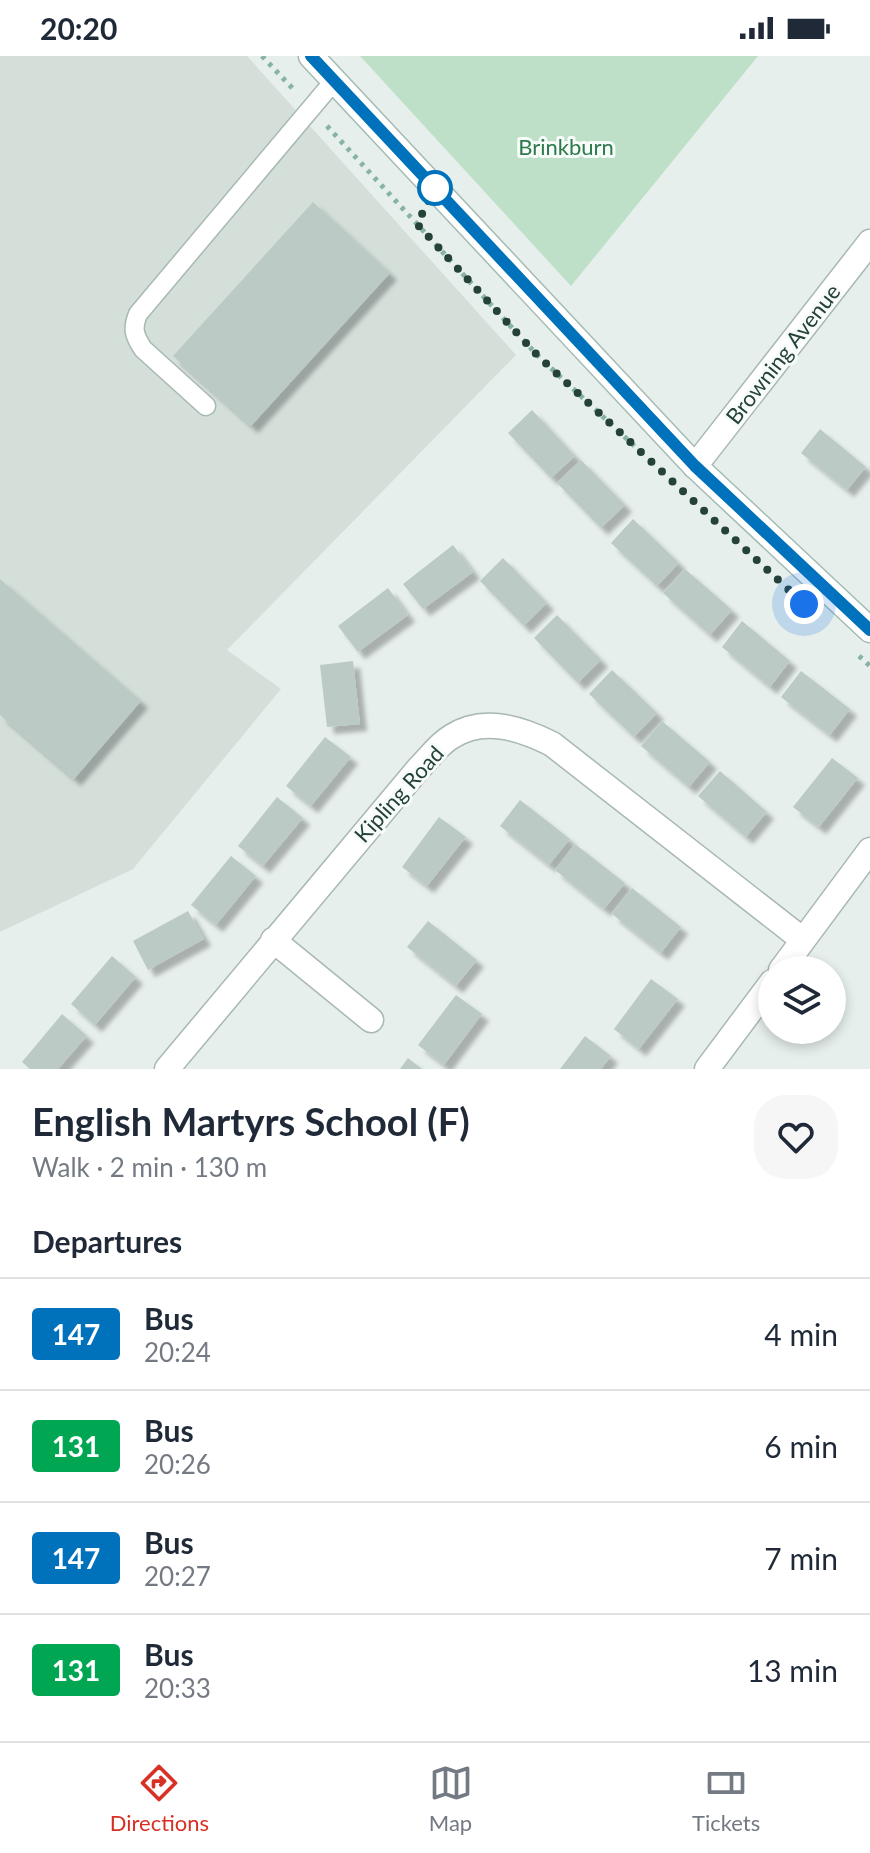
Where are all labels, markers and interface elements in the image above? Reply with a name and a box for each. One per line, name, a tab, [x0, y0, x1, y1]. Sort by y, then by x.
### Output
text: 20:20	[40, 10, 117, 46]
park label: Brinkburn	[518, 133, 614, 160]
unlabelled marker	[418, 171, 452, 205]
street label: Browning Avenue	[720, 278, 846, 429]
your location	[784, 584, 824, 624]
street label: Kipling Road	[348, 740, 449, 848]
map controls	[758, 956, 846, 1044]
button: layers	[758, 956, 846, 1044]
button: heart	[754, 1095, 838, 1179]
text: English Martyrs School (F)	[32, 1098, 470, 1144]
text: Walk · 2 min · 130 m	[32, 1151, 267, 1183]
text: Departures	[32, 1223, 182, 1259]
text: Bus	[144, 1300, 194, 1336]
text: 4 min	[764, 1316, 838, 1352]
text: 147	[52, 1317, 100, 1351]
text: 20:24	[144, 1336, 211, 1368]
text: Bus	[144, 1412, 194, 1448]
text: 6 min	[764, 1428, 838, 1464]
text: 131	[52, 1429, 100, 1463]
text: 20:26	[144, 1448, 211, 1480]
text: Bus	[144, 1524, 194, 1560]
text: 7 min	[764, 1540, 838, 1576]
text: 147	[52, 1541, 100, 1575]
text: 20:27	[144, 1560, 211, 1592]
text: Bus	[144, 1636, 194, 1672]
text: 13 min	[747, 1652, 838, 1688]
text: 131	[52, 1653, 100, 1687]
text: 20:33	[144, 1672, 211, 1704]
tab: Directions	[110, 1761, 209, 1836]
tab: Map	[429, 1761, 473, 1836]
tab: Tickets	[692, 1761, 760, 1836]

